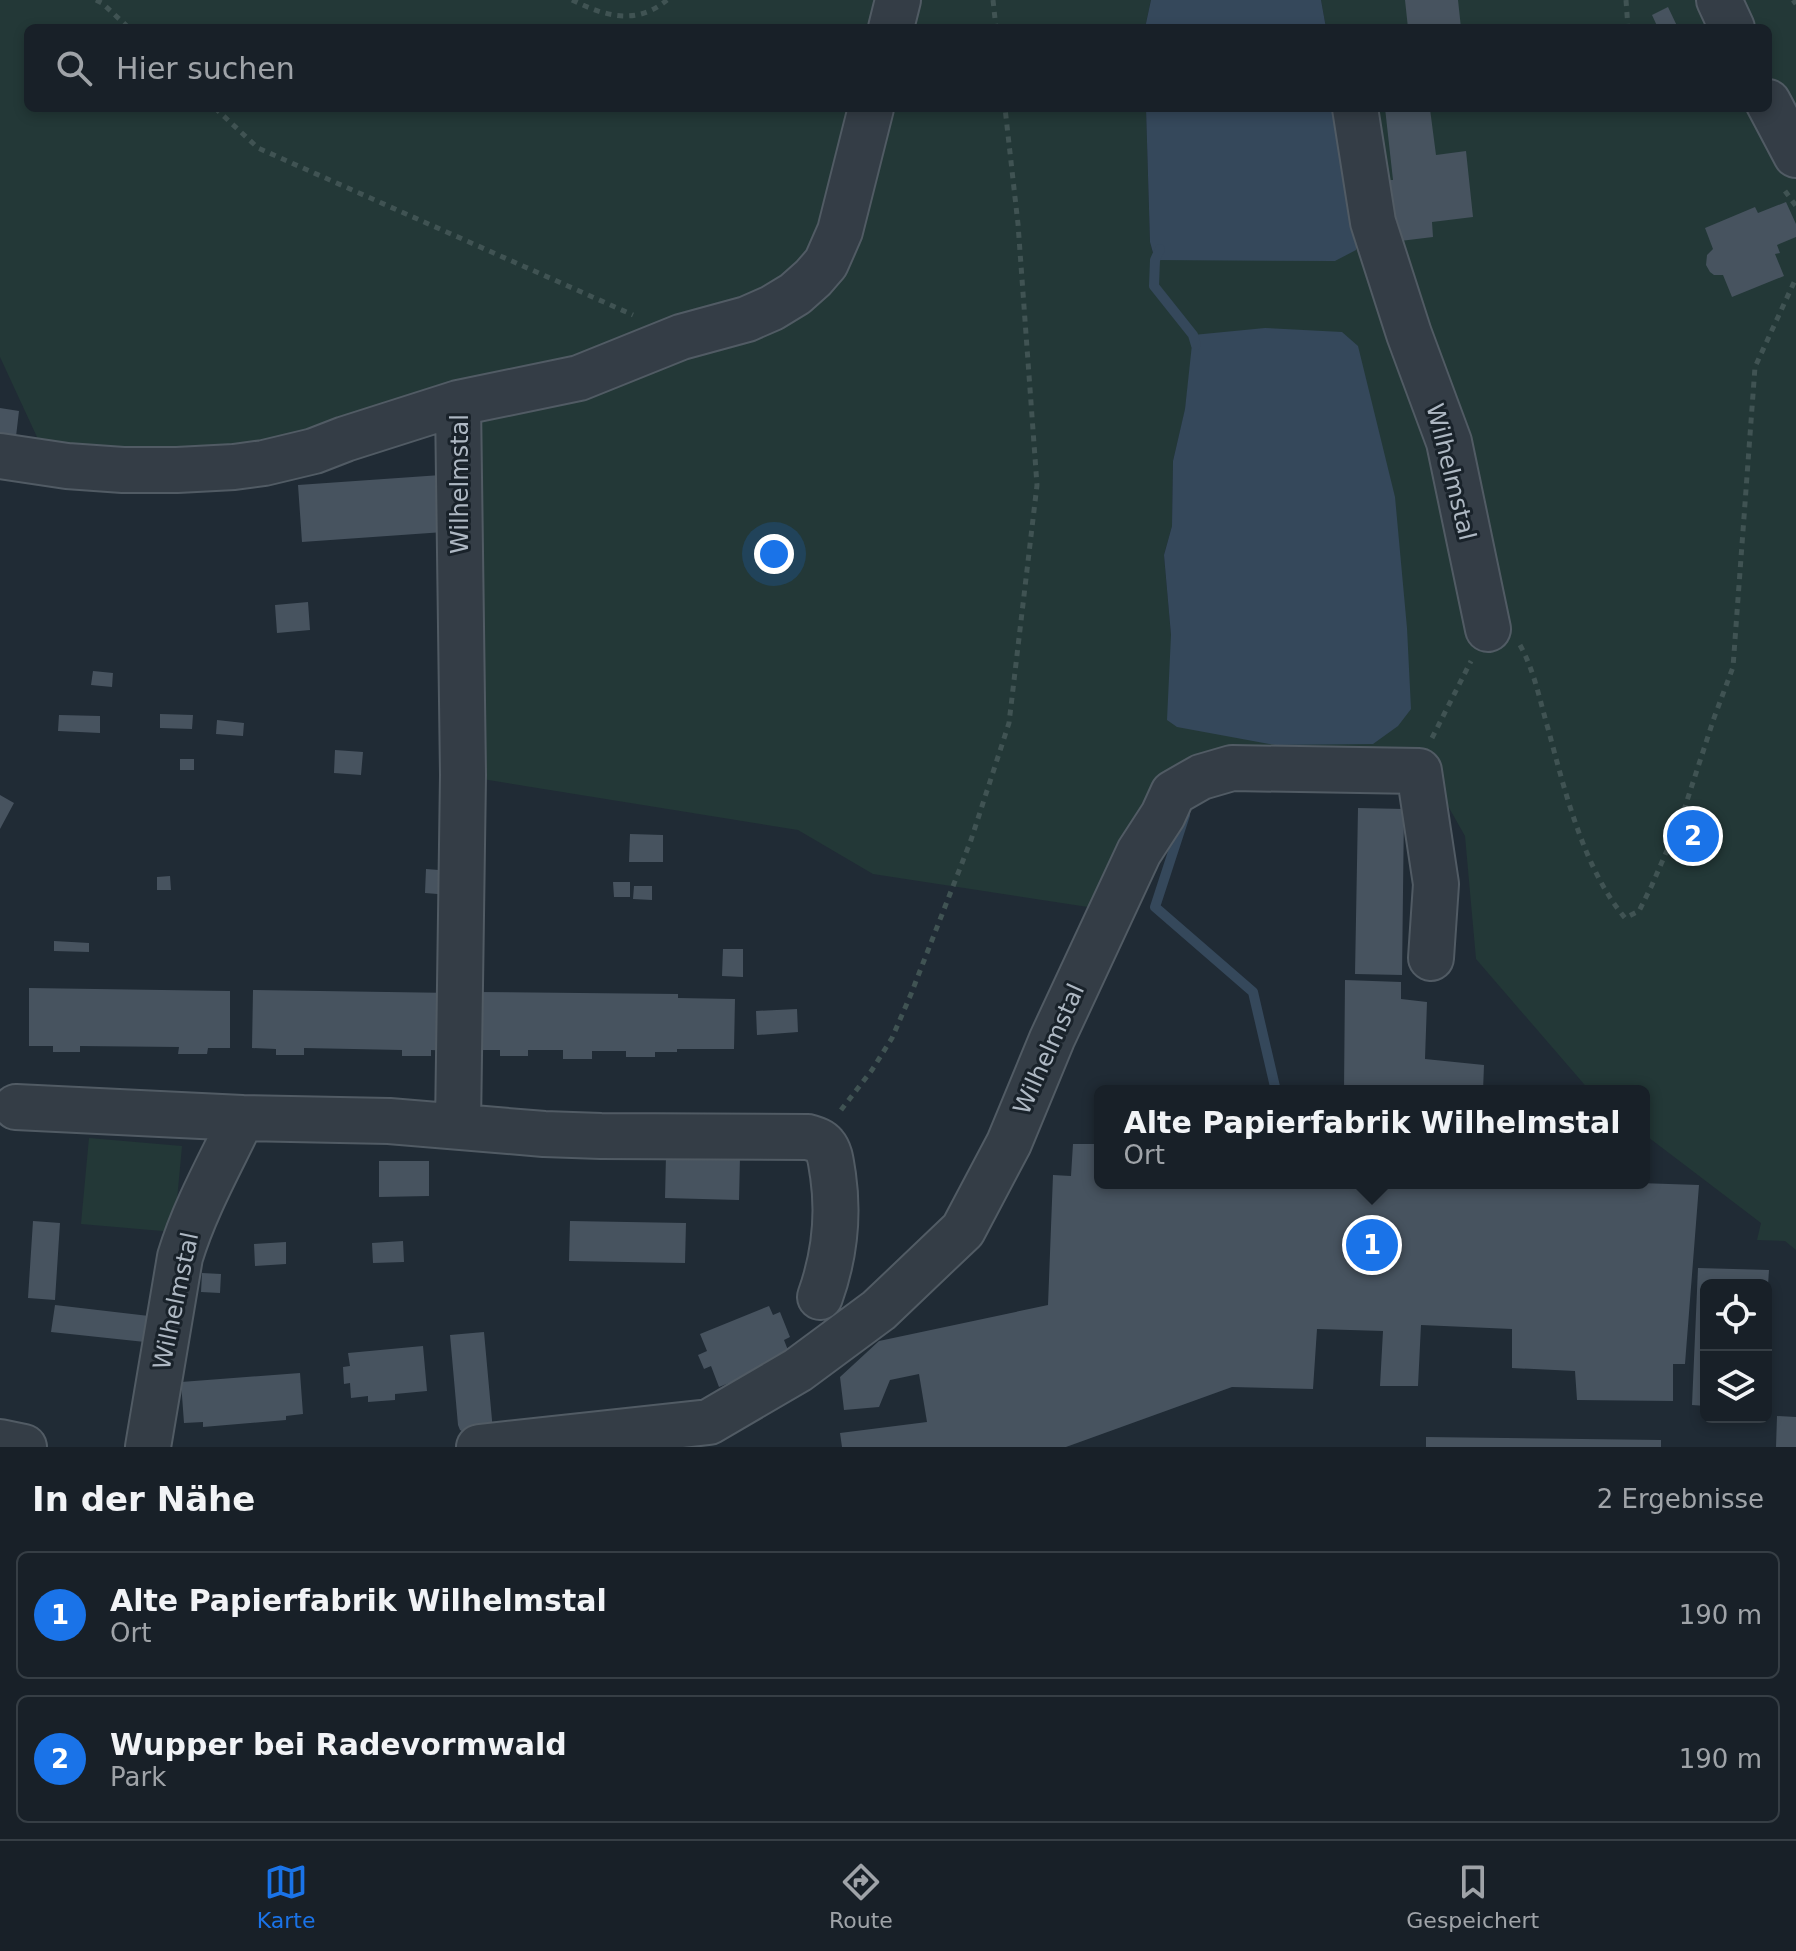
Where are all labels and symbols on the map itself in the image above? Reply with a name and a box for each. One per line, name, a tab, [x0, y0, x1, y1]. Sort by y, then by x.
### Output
street label: Wilhelmstal	[1420, 401, 1482, 543]
street label: Wilhelmstal	[446, 414, 474, 554]
your location	[754, 534, 794, 574]
pin: 2	[1667, 806, 1719, 866]
street label: Wilhelmstal	[1008, 979, 1090, 1119]
pin: 1	[1346, 1215, 1398, 1275]
street label: Wilhelmstal	[148, 1230, 204, 1372]

